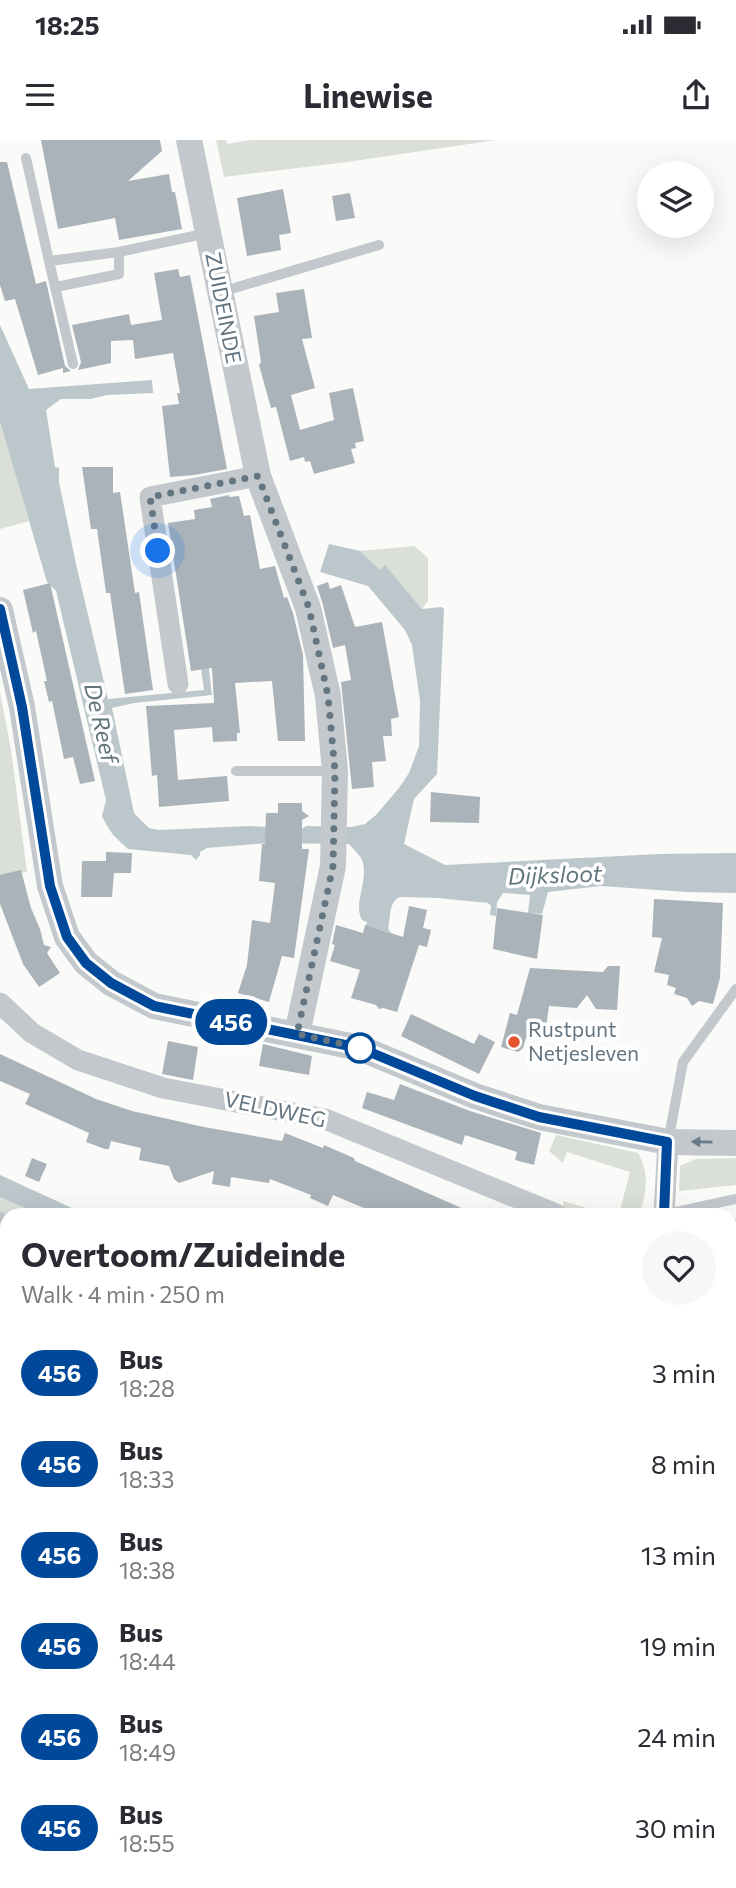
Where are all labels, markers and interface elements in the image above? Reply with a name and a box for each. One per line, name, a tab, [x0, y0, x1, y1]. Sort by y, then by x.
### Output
text: 18:25	[35, 9, 100, 40]
text: Linewise	[303, 75, 433, 115]
icon: menu	[21, 76, 59, 114]
icon: share	[677, 76, 715, 114]
map controls	[637, 161, 714, 238]
button: layers	[637, 161, 714, 238]
street label: ZUIDEINDE	[201, 250, 248, 365]
your location	[140, 533, 175, 568]
water label: De Reef	[79, 680, 125, 768]
water label: Dijksloot	[507, 858, 603, 890]
line badge: 456	[191, 999, 271, 1045]
text: 456	[209, 1007, 253, 1036]
place label: Rustpunt Netjesleven	[528, 1016, 639, 1065]
unlabelled marker	[345, 1033, 375, 1063]
marker: Rustpunt Netjesleven	[506, 1034, 522, 1050]
street label: VELDWEG	[222, 1086, 328, 1131]
one-way arrow	[691, 1137, 713, 1148]
button: heart	[642, 1231, 716, 1305]
text: Overtoom/Zuideinde	[21, 1233, 345, 1274]
text: Walk · 4 min · 250 m	[21, 1280, 225, 1308]
text: Bus	[119, 1343, 163, 1374]
text: 3 min	[652, 1357, 716, 1388]
text: 456	[38, 1358, 81, 1387]
text: 18:28	[119, 1374, 175, 1402]
text: Bus	[119, 1434, 163, 1465]
text: 8 min	[651, 1448, 716, 1479]
text: 456	[38, 1449, 81, 1478]
text: 18:33	[119, 1465, 174, 1493]
text: Bus	[119, 1525, 163, 1556]
text: 13 min	[641, 1539, 716, 1570]
text: 456	[38, 1540, 81, 1569]
text: 18:38	[119, 1556, 175, 1584]
text: Bus	[119, 1616, 163, 1647]
text: 19 min	[640, 1630, 716, 1661]
text: 456	[38, 1631, 81, 1660]
text: 18:44	[119, 1647, 176, 1675]
text: Bus	[119, 1707, 163, 1738]
text: 24 min	[637, 1721, 716, 1752]
text: 456	[38, 1722, 81, 1751]
text: 18:49	[119, 1738, 176, 1766]
text: Bus	[119, 1798, 163, 1829]
text: 30 min	[635, 1812, 716, 1843]
text: 456	[38, 1813, 81, 1842]
text: 18:55	[119, 1829, 175, 1857]

